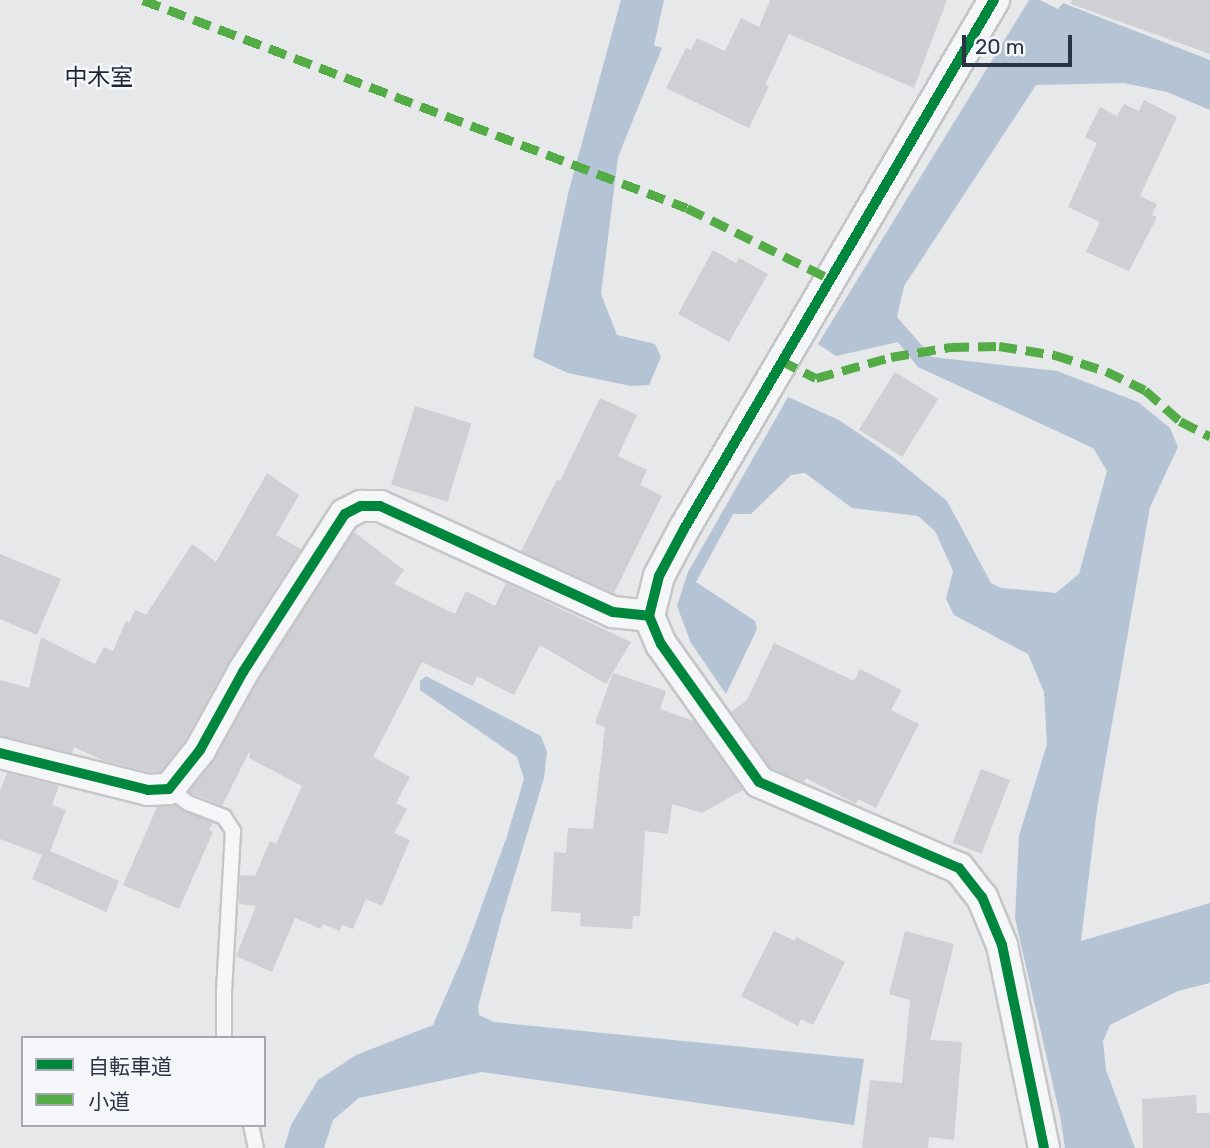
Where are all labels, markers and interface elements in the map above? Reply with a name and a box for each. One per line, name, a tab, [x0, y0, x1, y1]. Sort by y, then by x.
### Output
scale bar	[965, 21, 1075, 65]
text: 20 m	[975, 34, 1024, 59]
district label: 中木室	[65, 63, 133, 91]
legend	[21, 1036, 266, 1127]
text: 自転車道	[88, 1054, 172, 1079]
text: 小道	[88, 1089, 130, 1114]

